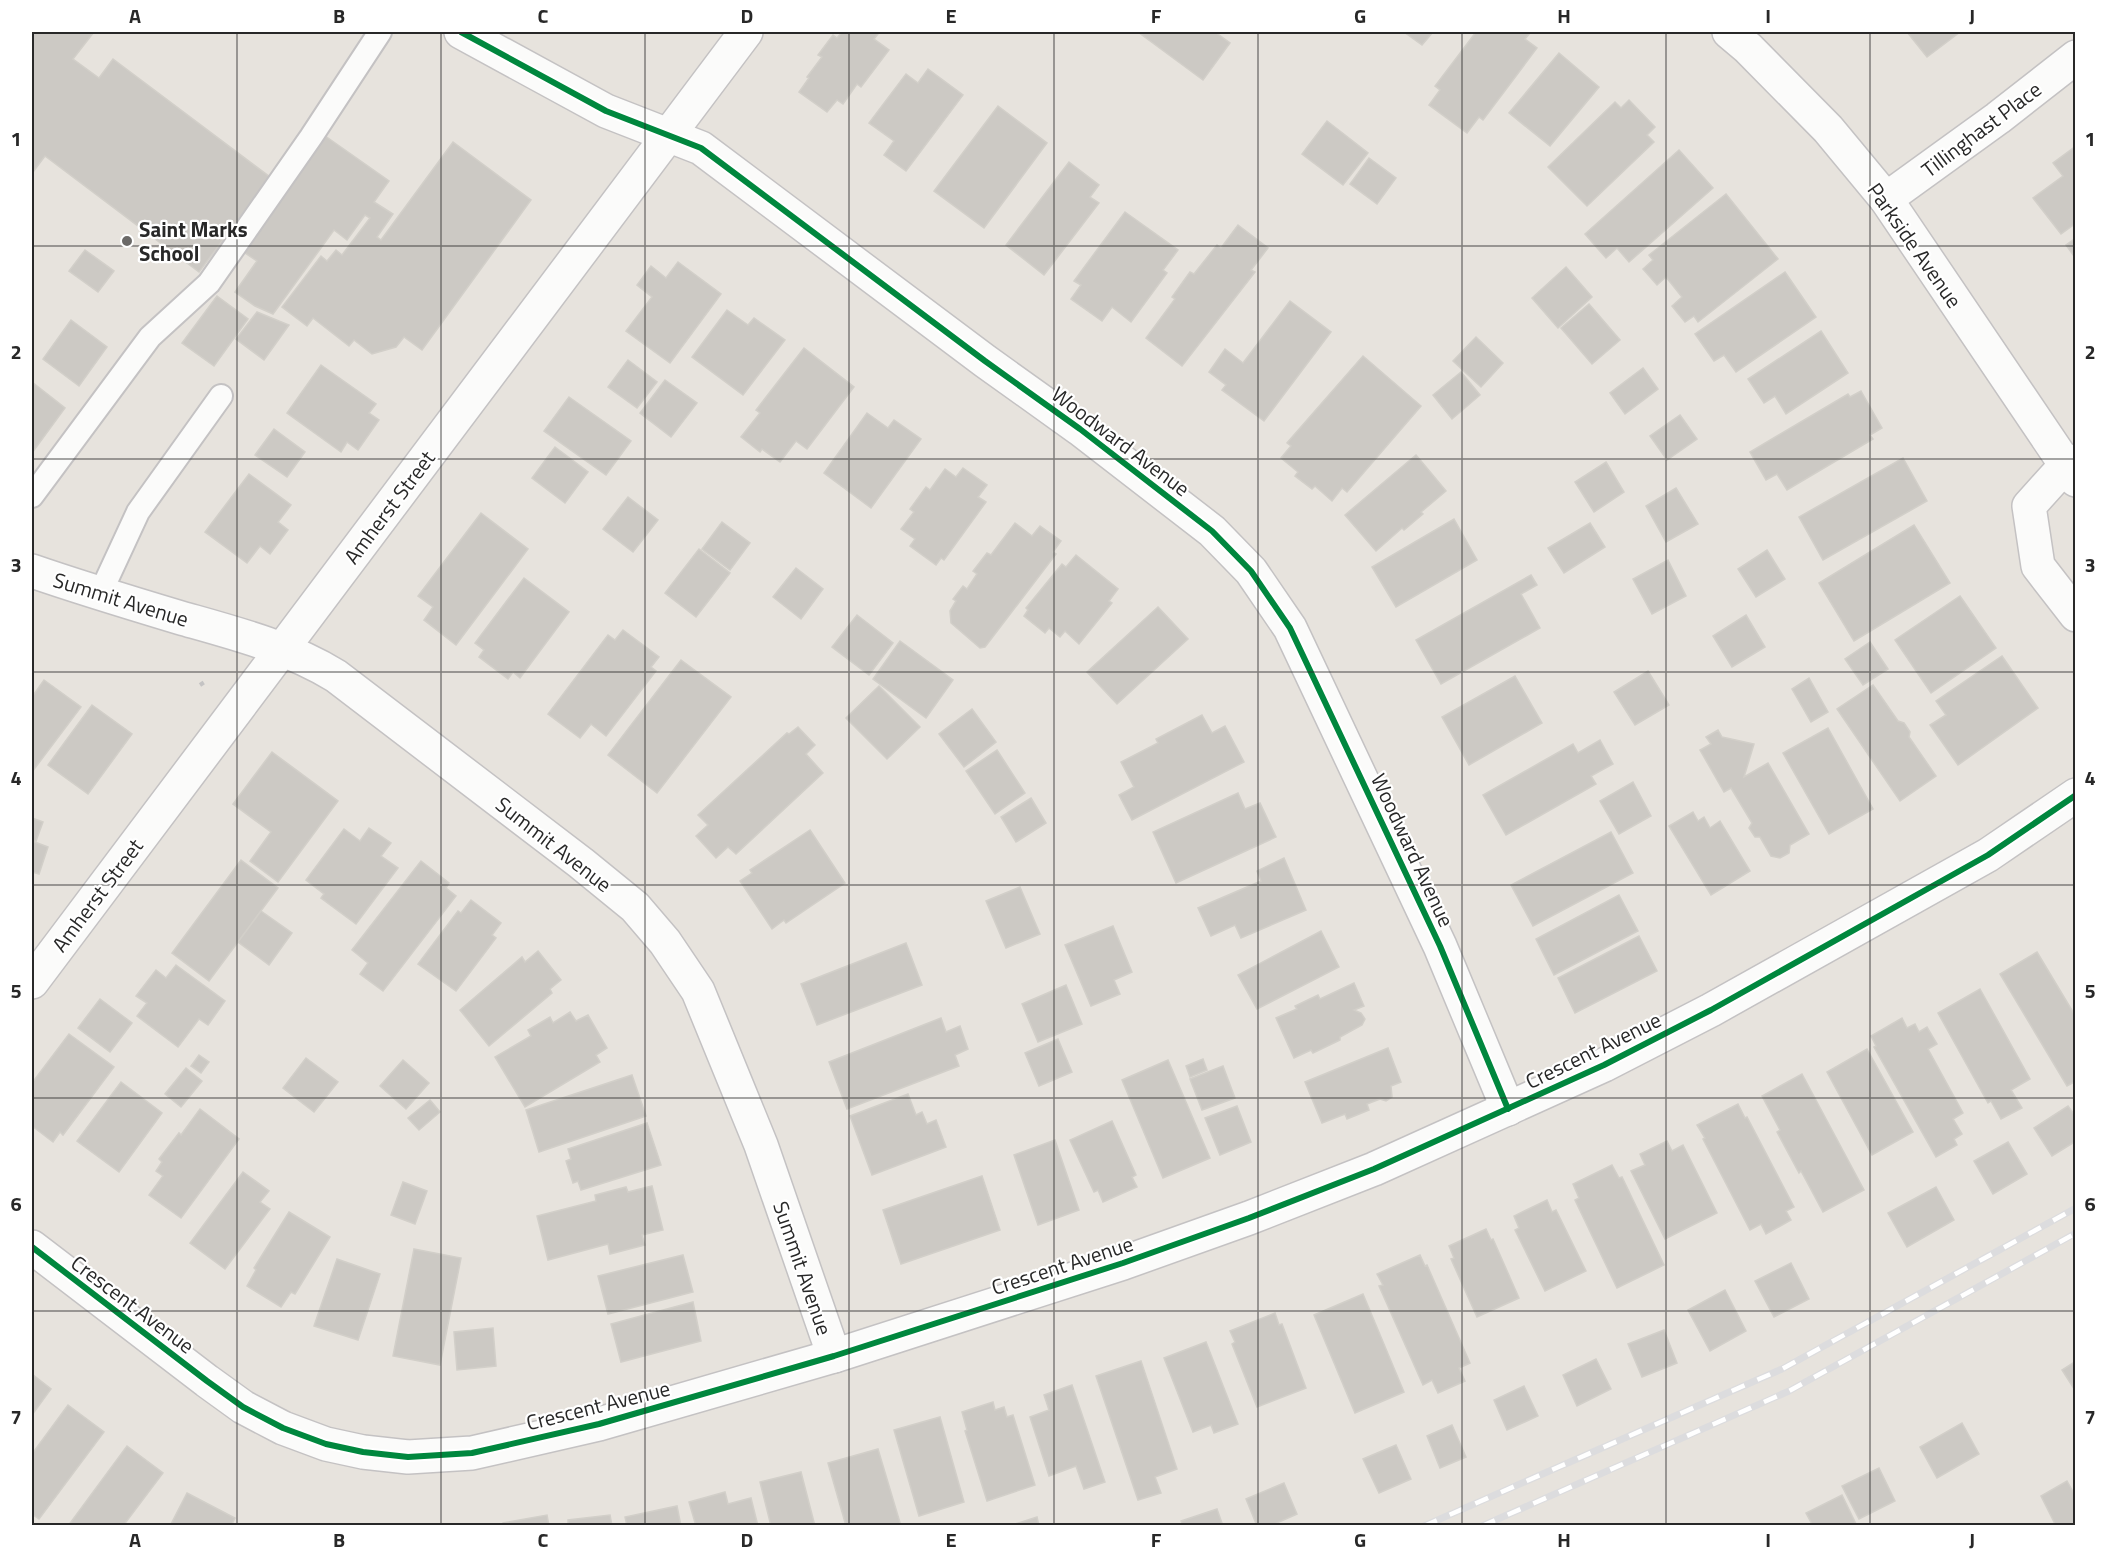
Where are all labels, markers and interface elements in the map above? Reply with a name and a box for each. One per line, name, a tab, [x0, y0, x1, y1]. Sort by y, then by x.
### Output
text: A	[129, 0, 141, 31]
text: B	[333, 0, 345, 31]
text: C	[538, 0, 549, 31]
text: D	[741, 0, 753, 31]
text: E	[945, 0, 957, 31]
text: F	[1151, 0, 1162, 31]
text: G	[1354, 0, 1366, 31]
text: H	[1557, 0, 1571, 31]
text: I	[1765, 0, 1771, 31]
text: J	[1969, 0, 1975, 31]
street label: Tillinghast Place	[1914, 73, 2048, 185]
text: 1	[10, 123, 22, 154]
text: 1	[2084, 123, 2096, 154]
street label: Parkside Avenue	[1860, 176, 1970, 314]
place label: Saint Marks School	[139, 213, 248, 269]
marker: Saint Marks School	[120, 234, 134, 248]
text: 2	[10, 336, 22, 367]
text: 2	[2084, 336, 2096, 367]
street label: Woodward Avenue	[1045, 378, 1197, 504]
street label: Amherst Street	[336, 443, 443, 571]
text: 3	[10, 549, 22, 580]
text: 3	[2084, 549, 2096, 580]
street label: Summit Avenue	[49, 563, 193, 635]
text: 4	[10, 762, 22, 793]
text: 4	[2084, 762, 2096, 793]
street label: Woodward Avenue	[1363, 768, 1463, 932]
street label: Summit Avenue	[489, 788, 619, 900]
street label: Amherst Street	[44, 831, 151, 959]
text: 5	[10, 975, 22, 1006]
text: 5	[2084, 975, 2096, 1006]
street label: Crescent Avenue	[1520, 1003, 1666, 1097]
text: 6	[10, 1188, 22, 1219]
text: 6	[2084, 1188, 2096, 1219]
street label: Summit Avenue	[765, 1197, 841, 1339]
street label: Crescent Avenue	[987, 1227, 1137, 1303]
street label: Crescent Avenue	[65, 1247, 201, 1361]
street label: Crescent Avenue	[523, 1372, 673, 1438]
text: 7	[10, 1401, 22, 1432]
text: 7	[2084, 1401, 2096, 1432]
text: A	[129, 1524, 141, 1555]
text: B	[333, 1524, 345, 1555]
text: C	[538, 1524, 549, 1555]
text: D	[741, 1524, 753, 1555]
text: E	[945, 1524, 957, 1555]
text: F	[1151, 1524, 1162, 1555]
text: G	[1354, 1524, 1366, 1555]
text: H	[1557, 1524, 1571, 1555]
text: I	[1765, 1524, 1771, 1555]
text: J	[1969, 1524, 1975, 1555]

